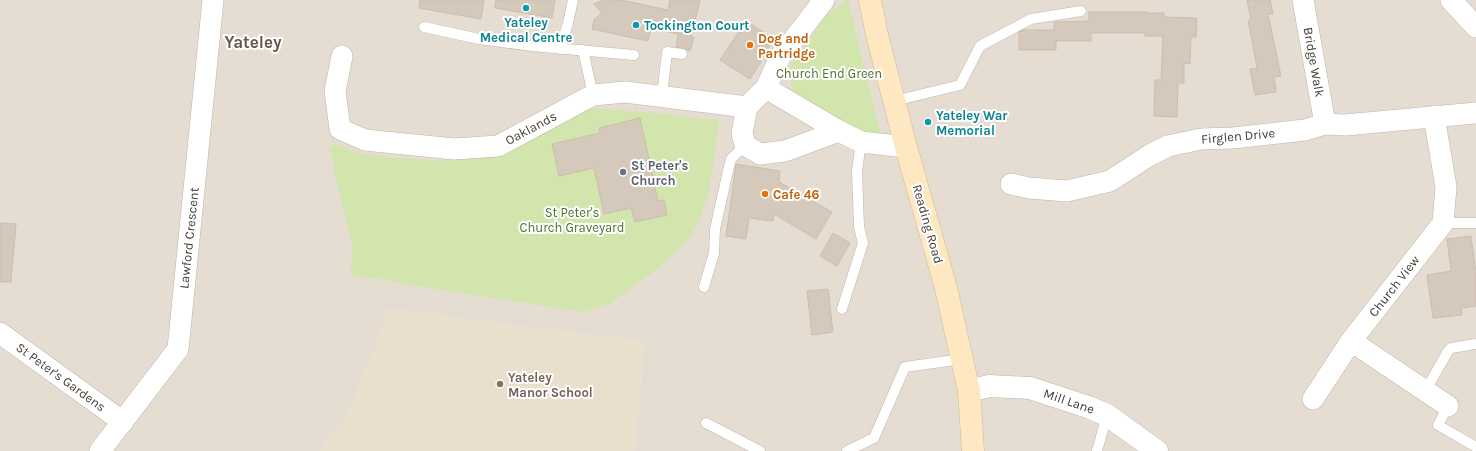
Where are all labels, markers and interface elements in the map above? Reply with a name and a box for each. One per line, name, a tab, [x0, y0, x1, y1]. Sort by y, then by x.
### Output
marker: Yateley Medical Centre	[521, 3, 531, 13]
place label: Yateley Medical Centre	[480, 15, 572, 45]
place label: Tockington Court	[644, 18, 749, 33]
marker: Tockington Court	[631, 20, 641, 30]
street label: Bridge Walk	[1300, 26, 1328, 98]
place label: Dog and Partridge	[758, 31, 815, 61]
district label: Yateley	[224, 32, 282, 52]
marker: Dog and Partridge	[745, 40, 755, 50]
park label: Church End Green	[776, 66, 882, 81]
street label: Oaklands	[503, 108, 559, 148]
place label: Yateley War Memorial	[936, 108, 1008, 138]
marker: Yateley War Memorial	[923, 117, 933, 127]
street label: Firglen Drive	[1200, 125, 1276, 147]
place label: St Peter's Church	[631, 158, 689, 188]
marker: St Peter's Church	[618, 167, 628, 177]
street label: Reading Road	[910, 183, 946, 265]
street label: Lawford Crescent	[176, 186, 202, 290]
place label: Cafe 46	[773, 187, 820, 202]
marker: Cafe 46	[760, 189, 770, 199]
park label: St Peter's Church Graveyard	[519, 205, 625, 235]
street label: Church View	[1366, 252, 1423, 320]
street label: St Peter's Gardens	[13, 340, 109, 415]
place label: Yateley Manor School	[508, 370, 593, 400]
marker: Yateley Manor School	[495, 379, 505, 389]
street label: Mill Lane	[1041, 385, 1097, 417]

